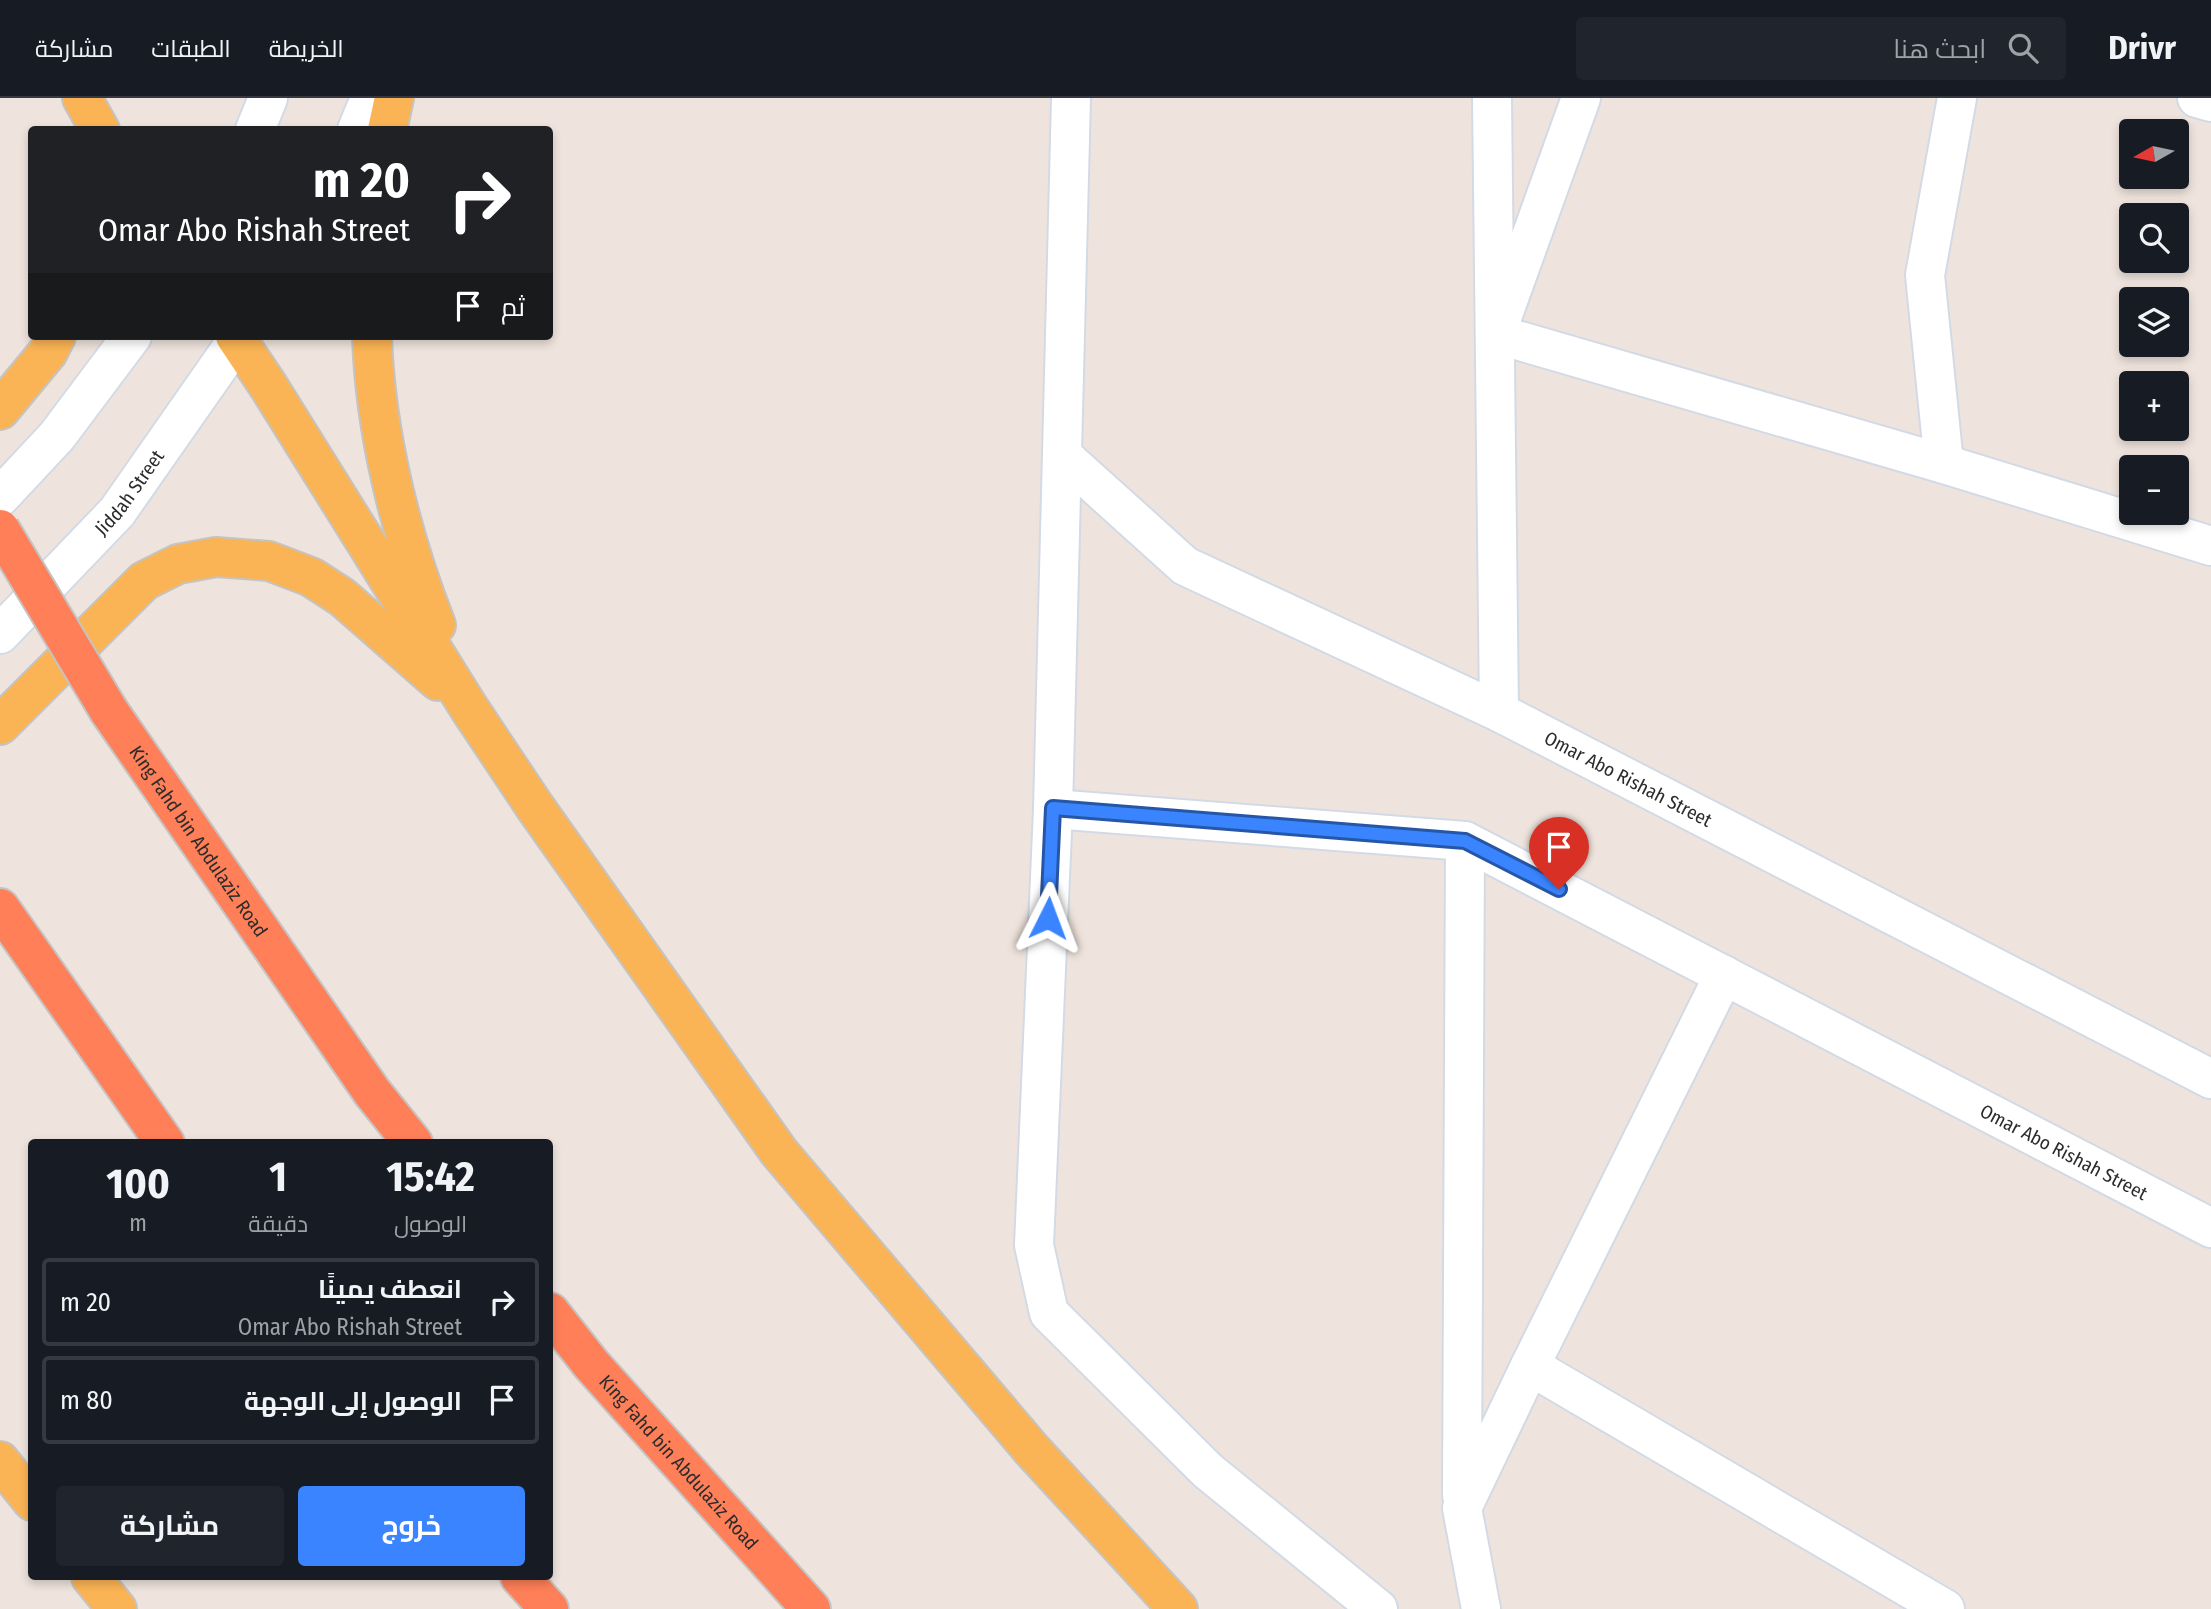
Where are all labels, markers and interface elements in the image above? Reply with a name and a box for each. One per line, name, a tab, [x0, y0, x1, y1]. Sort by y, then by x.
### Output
search box	[1576, 17, 2066, 80]
text: Drivr	[2108, 28, 2176, 68]
icon: search	[2004, 29, 2042, 67]
text: ابحث هنا	[1893, 34, 1986, 65]
text: مشاركة	[35, 35, 113, 63]
text: الطبقات	[151, 35, 231, 63]
text: الخريطة	[269, 35, 344, 63]
north arrow	[2119, 119, 2189, 189]
map controls	[2119, 119, 2189, 525]
text: 20 m	[313, 151, 410, 210]
icon: right	[434, 154, 525, 245]
button: search	[2119, 203, 2189, 273]
text: Omar Abo Rishah Street	[98, 211, 410, 249]
icon: arrive	[449, 287, 487, 325]
button: layers	[2119, 287, 2189, 357]
text: ثم	[501, 292, 525, 323]
button: +	[2119, 371, 2189, 441]
street label: Jiddah Street	[90, 445, 169, 540]
button: −	[2119, 455, 2189, 525]
street label: Omar Abo Rishah Street	[1541, 726, 1717, 832]
street label: King Fahd bin Abdulaziz Road	[125, 741, 273, 941]
pin	[1529, 817, 1589, 889]
icon: arrive	[1540, 828, 1578, 866]
position arrow	[1011, 881, 1085, 955]
street label: Omar Abo Rishah Street	[1976, 1099, 2152, 1205]
text: 1	[269, 1152, 287, 1202]
text: 15:42	[386, 1152, 475, 1202]
text: 100	[106, 1159, 170, 1209]
text: m	[129, 1209, 147, 1237]
text: دقيقة	[248, 1210, 308, 1238]
text: الوصول	[394, 1210, 467, 1238]
text: انعطف يمينًا	[318, 1274, 462, 1305]
icon: right	[483, 1283, 521, 1321]
text: 20 m	[60, 1287, 111, 1318]
text: Omar Abo Rishah Street	[238, 1313, 462, 1341]
street label: King Fahd bin Abdulaziz Road	[595, 1370, 763, 1554]
icon: arrive	[483, 1381, 521, 1419]
text: 80 m	[60, 1385, 113, 1416]
text: الوصول إلى الوجهة	[244, 1386, 462, 1417]
button: مشاركة	[56, 1486, 284, 1566]
button: خروج	[298, 1486, 525, 1566]

